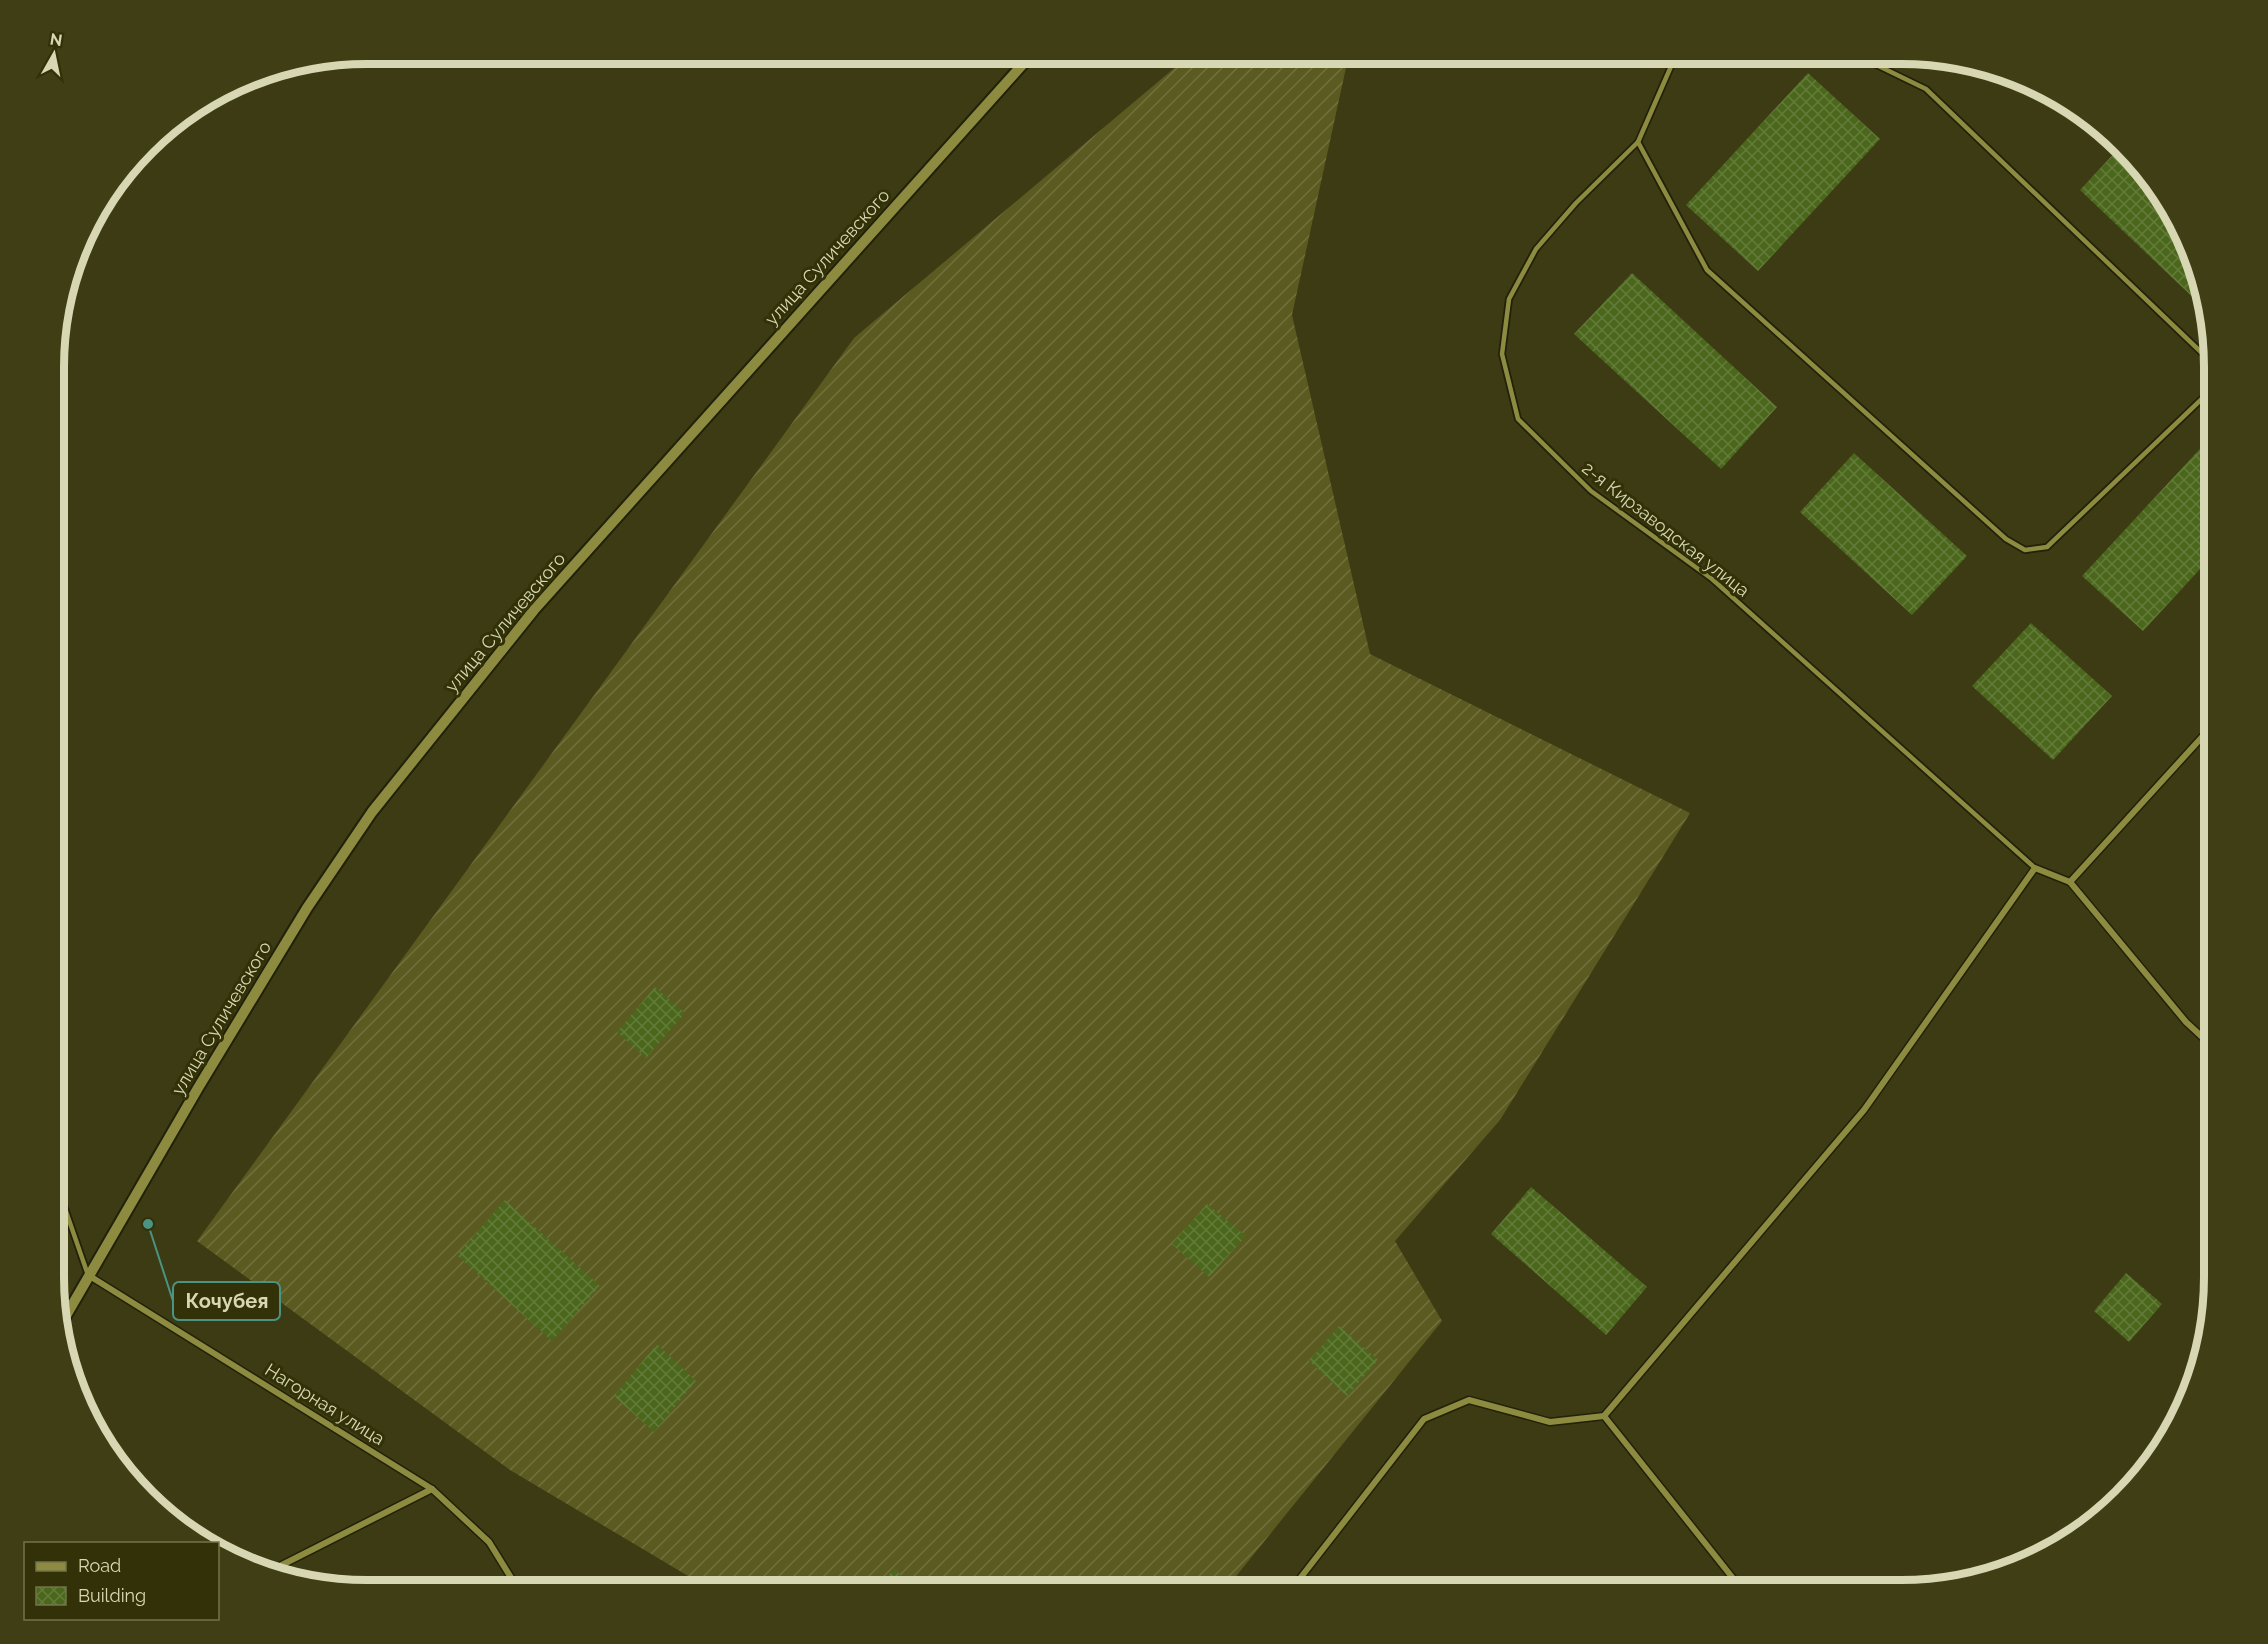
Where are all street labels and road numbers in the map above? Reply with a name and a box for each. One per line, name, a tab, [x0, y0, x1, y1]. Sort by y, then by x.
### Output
street label: улица Суличевского	[760, 185, 894, 329]
street label: 2-я Кирзаводская улица	[1578, 457, 1754, 601]
street label: улица Суличевского	[441, 548, 570, 696]
street label: улица Суличевского	[167, 937, 275, 1099]
street label: Нагорная улица	[261, 1359, 389, 1449]

